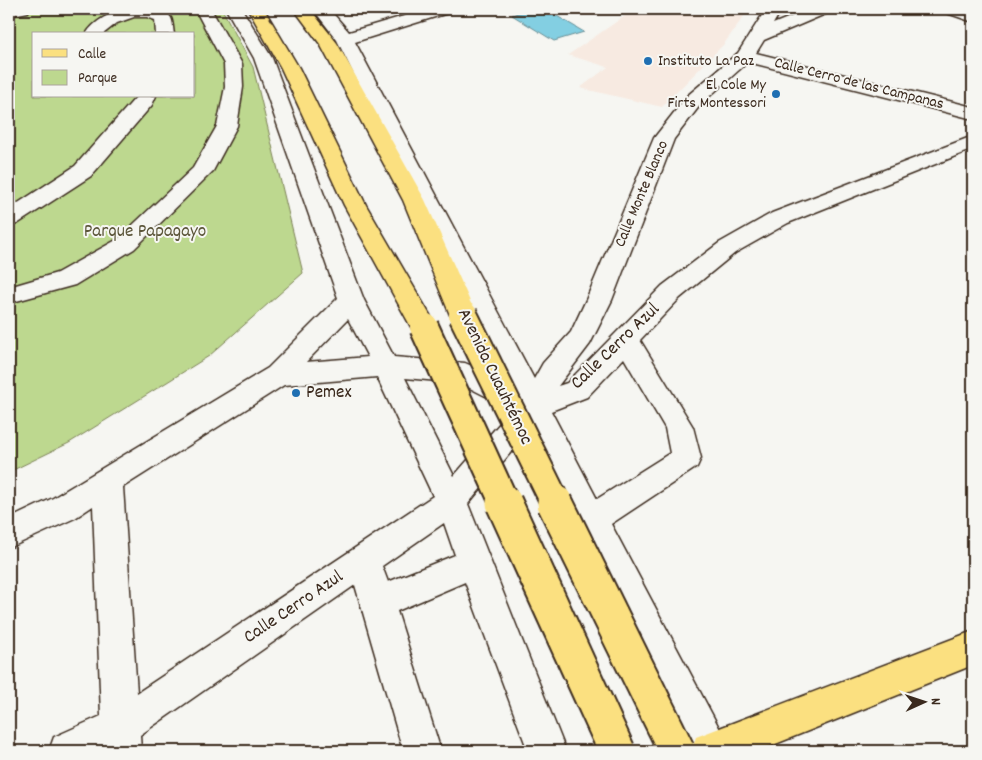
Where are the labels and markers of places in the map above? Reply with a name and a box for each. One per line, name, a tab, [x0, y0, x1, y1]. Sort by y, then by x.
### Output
place label: Instituto La Paz	[658, 50, 754, 73]
marker: Instituto La Paz	[642, 55, 654, 67]
place label: El Cole My Firts Montessori	[667, 74, 767, 115]
marker: El Cole My Firts Montessori	[770, 88, 782, 100]
place label: Pemex	[306, 380, 351, 407]
marker: Pemex	[290, 387, 302, 399]

